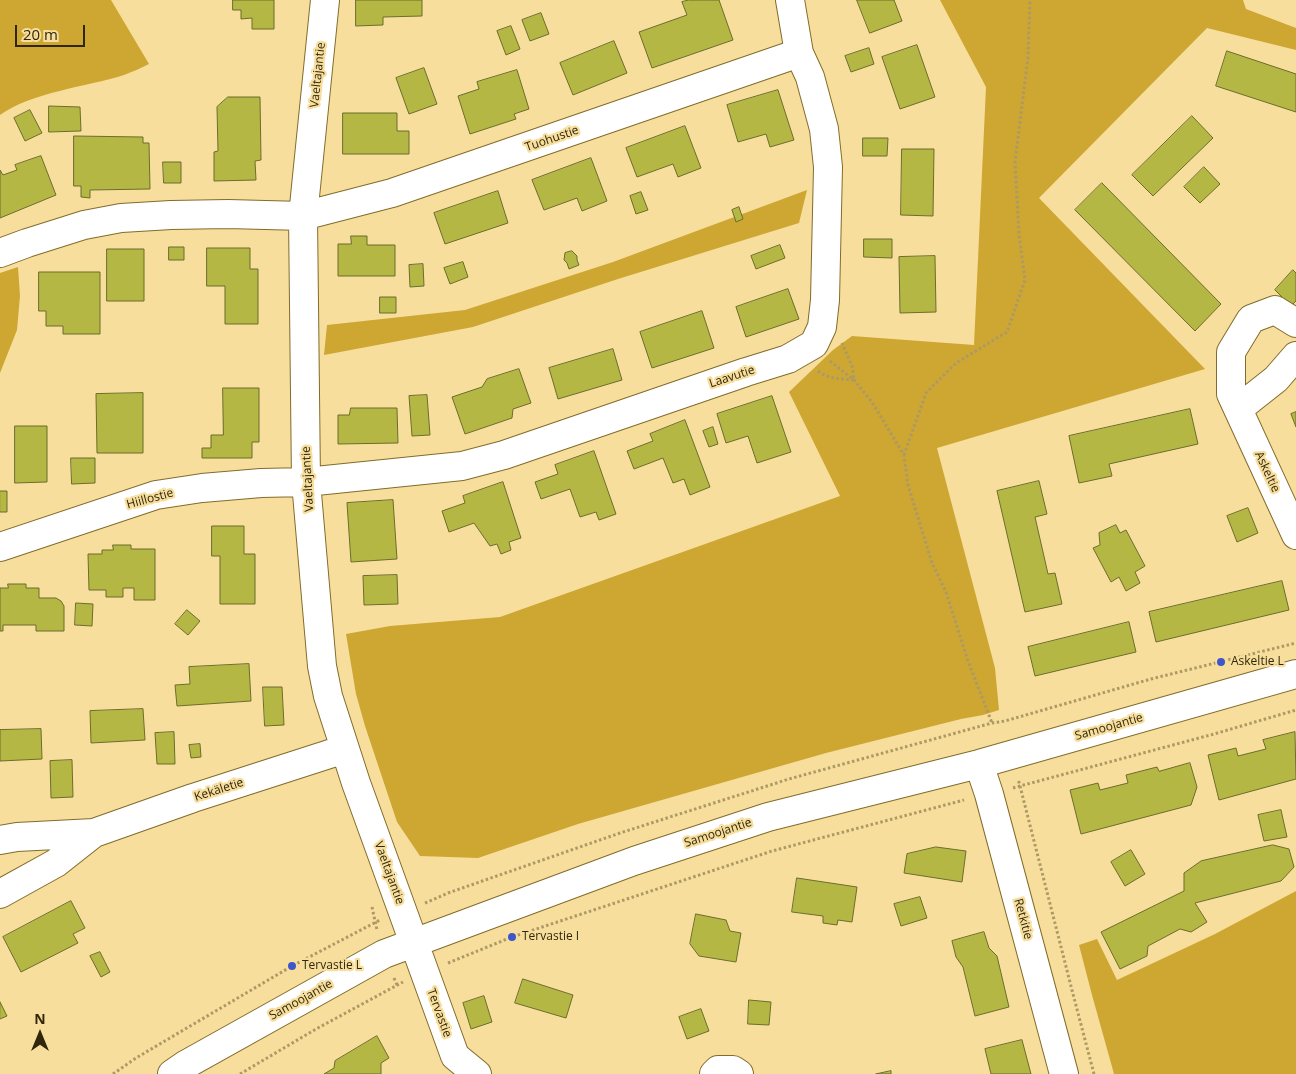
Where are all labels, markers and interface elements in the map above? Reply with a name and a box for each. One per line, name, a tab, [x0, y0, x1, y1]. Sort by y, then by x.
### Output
scale bar	[18, 15, 88, 47]
text: 20 m	[23, 24, 58, 44]
street label: Vaeltajantie	[307, 42, 329, 108]
street label: Tuohustie	[523, 123, 581, 155]
street label: Laavutie	[707, 363, 757, 391]
street label: Vaeltajantie	[299, 446, 317, 512]
street label: Askeltie	[1251, 449, 1283, 495]
street label: Hiillostie	[125, 486, 175, 512]
place label: Askeltie L	[1231, 655, 1284, 669]
marker: Askeltie L	[1215, 656, 1227, 668]
street label: Samoojantie	[1073, 710, 1145, 744]
street label: Kekäletie	[193, 775, 245, 805]
street label: Samoojantie	[683, 815, 753, 851]
street label: Vaeltajantie	[371, 840, 407, 906]
street label: Retkitie	[1011, 897, 1035, 941]
place label: Tervastie I	[522, 930, 579, 944]
marker: Tervastie I	[506, 931, 518, 943]
place label: Tervastie L	[302, 959, 362, 973]
marker: Tervastie L	[286, 960, 298, 972]
street label: Samoojantie	[267, 977, 335, 1023]
street label: Tervastie	[424, 987, 454, 1039]
north arrow	[15, 1009, 65, 1059]
text: N	[34, 1009, 46, 1028]

